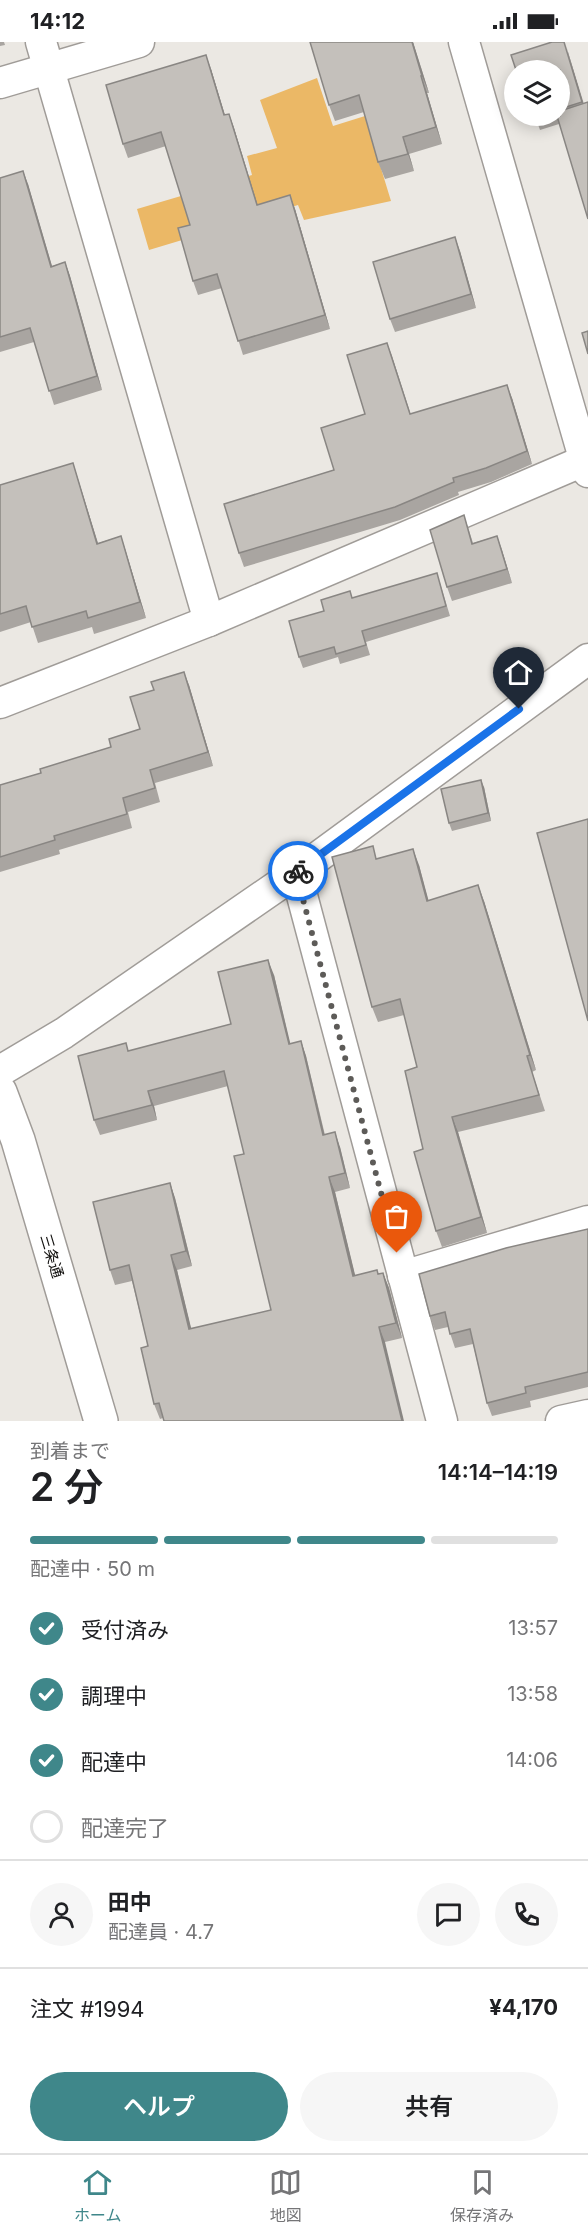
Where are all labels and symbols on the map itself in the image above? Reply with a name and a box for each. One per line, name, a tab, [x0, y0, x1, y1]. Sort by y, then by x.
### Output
pin	[493, 647, 544, 709]
courier	[268, 841, 328, 901]
pin	[371, 1191, 422, 1253]
street label: 三条通	[36, 1232, 68, 1280]

